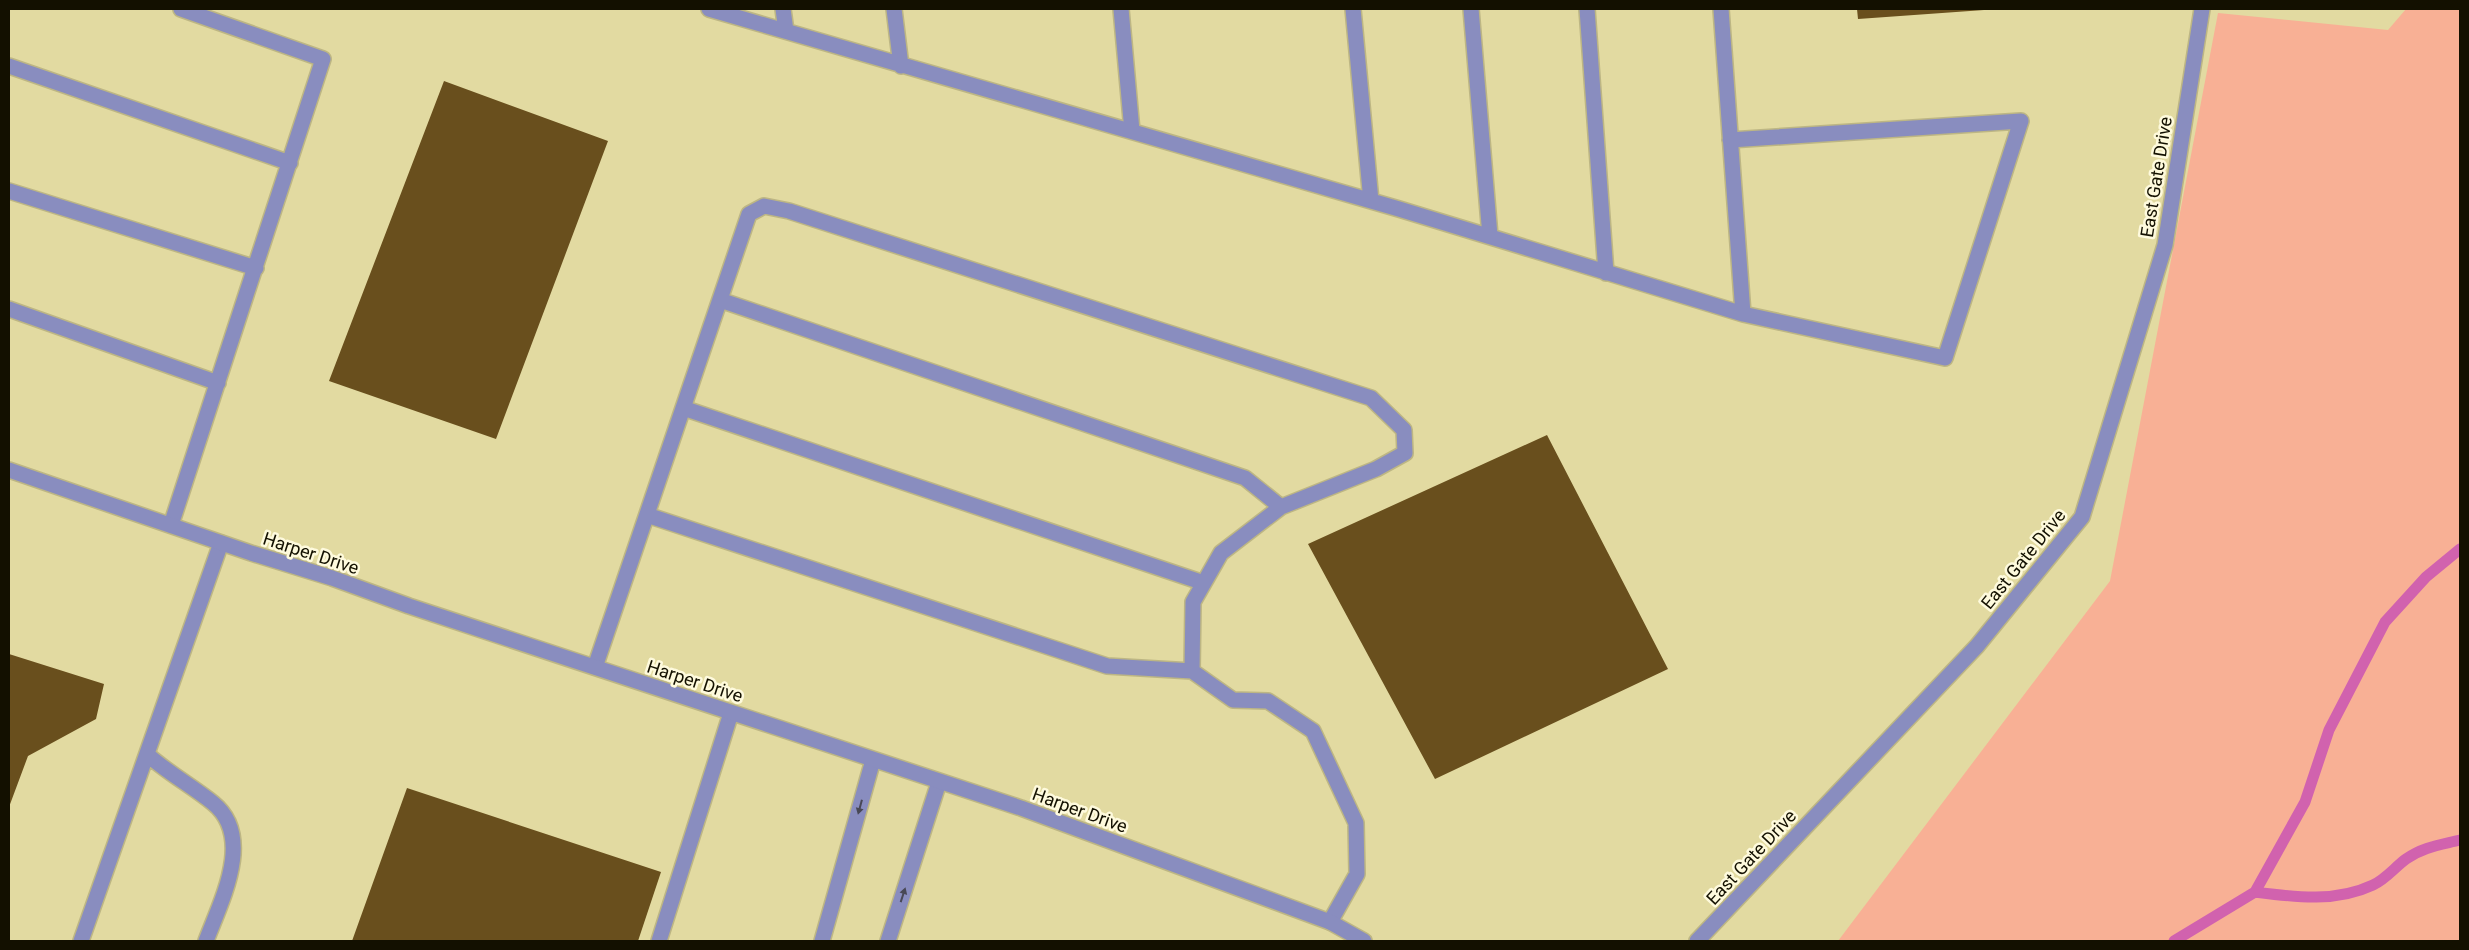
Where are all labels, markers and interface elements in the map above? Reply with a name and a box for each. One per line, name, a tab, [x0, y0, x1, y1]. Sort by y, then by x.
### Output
street label: East Gate Drive	[2136, 115, 2176, 239]
street label: East Gate Drive	[1976, 505, 2070, 613]
street label: Harper Drive	[260, 528, 362, 578]
street label: Harper Drive	[644, 656, 746, 706]
street label: Harper Drive	[1030, 783, 1130, 837]
one-way arrow	[856, 799, 864, 814]
street label: East Gate Drive	[1702, 805, 1800, 909]
one-way arrow	[899, 887, 907, 902]

